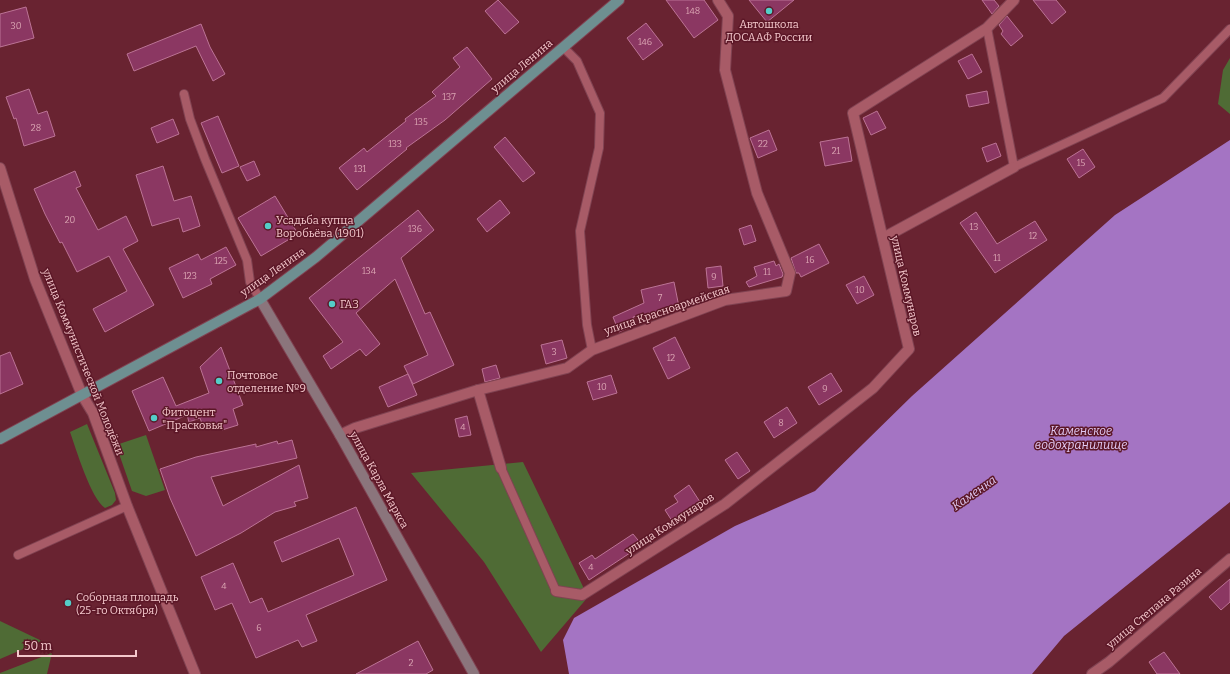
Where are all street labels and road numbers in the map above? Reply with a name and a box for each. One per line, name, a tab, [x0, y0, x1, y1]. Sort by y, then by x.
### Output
street label: улица Ленина	[488, 37, 555, 96]
street label: улица Коммунаров	[888, 233, 924, 338]
street label: улица Ленина	[237, 245, 308, 300]
street label: улица Коммунистической Молодёжи	[39, 266, 127, 457]
street label: улица Красноармейская	[602, 282, 731, 338]
street label: улица Карла Маркса	[346, 428, 411, 531]
street label: улица Коммунаров	[622, 491, 717, 558]
street label: улица Степана Разина	[1103, 565, 1204, 652]

